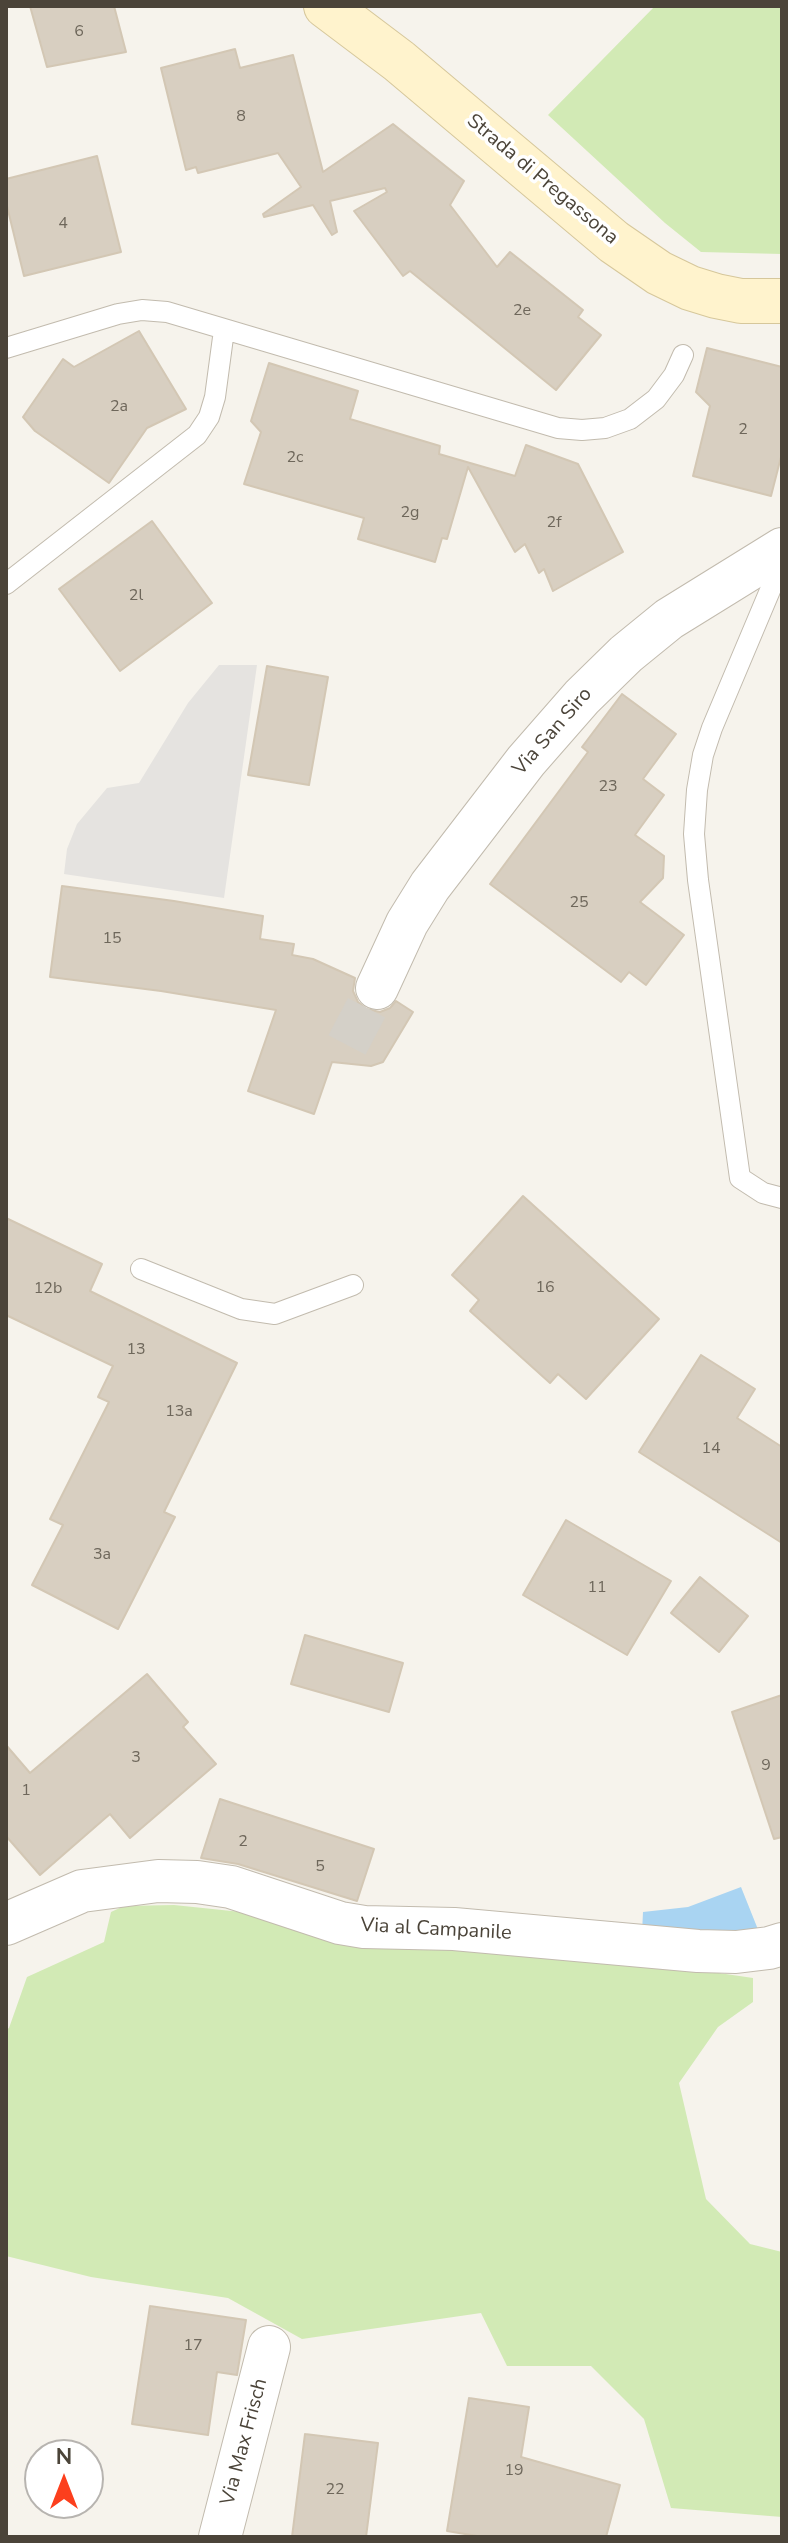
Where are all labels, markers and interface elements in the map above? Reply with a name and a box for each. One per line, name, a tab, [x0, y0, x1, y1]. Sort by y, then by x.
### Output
house number: 6	[74, 22, 84, 42]
house number: 8	[236, 107, 246, 127]
street label: Strada di Pregassona	[461, 110, 623, 250]
house number: 4	[58, 214, 68, 234]
house number: 2e	[513, 301, 531, 321]
house number: 2a	[110, 397, 128, 417]
house number: 2	[738, 420, 748, 440]
house number: 2c	[286, 448, 304, 468]
house number: 2g	[401, 503, 419, 523]
house number: 2f	[547, 513, 561, 533]
house number: 2l	[129, 586, 143, 606]
street label: Via San Siro	[508, 683, 598, 781]
house number: 23	[598, 777, 618, 797]
house number: 25	[569, 893, 589, 913]
house number: 15	[102, 929, 122, 949]
house number: 16	[535, 1278, 555, 1298]
house number: 12b	[34, 1279, 62, 1299]
house number: 13	[126, 1340, 146, 1360]
house number: 13a	[165, 1402, 193, 1422]
house number: 14	[701, 1439, 721, 1459]
house number: 3a	[93, 1545, 111, 1565]
house number: 11	[587, 1578, 607, 1598]
house number: 3	[131, 1748, 141, 1768]
house number: 9	[761, 1756, 771, 1776]
house number: 1	[21, 1781, 31, 1801]
house number: 2	[238, 1832, 248, 1852]
house number: 5	[315, 1857, 325, 1877]
street label: Via al Campanile	[360, 1914, 512, 1946]
house number: 17	[183, 2336, 203, 2356]
street label: Via Max Frisch	[217, 2376, 273, 2508]
north arrow	[24, 2439, 104, 2519]
text: N	[56, 2442, 72, 2472]
house number: 19	[504, 2461, 524, 2481]
house number: 22	[325, 2480, 345, 2500]

